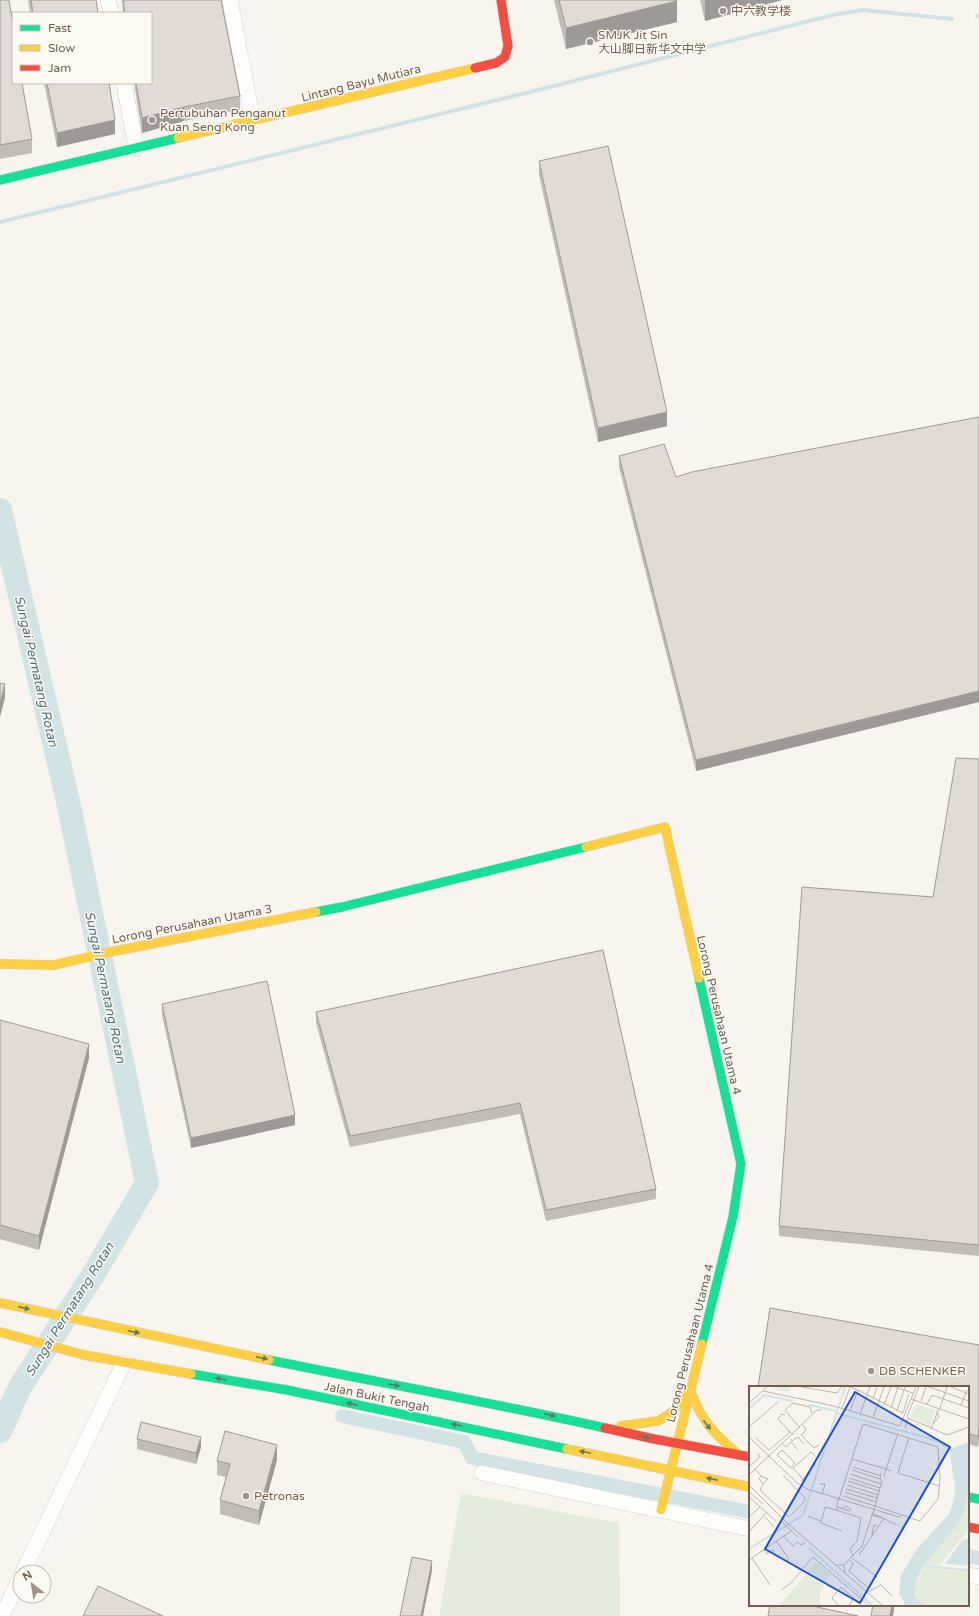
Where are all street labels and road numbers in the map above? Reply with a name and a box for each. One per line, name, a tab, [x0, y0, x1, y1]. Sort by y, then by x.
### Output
street label: Lintang Bayu Mutiara	[300, 61, 422, 105]
street label: Lorong Perusahaan Utama 3	[111, 902, 273, 946]
street label: Lorong Perusahaan Utama 4	[694, 934, 744, 1096]
street label: Lorong Perusahaan Utama 4	[663, 1262, 717, 1424]
street label: Jalan Bukit Tengah	[323, 1379, 431, 1415]

